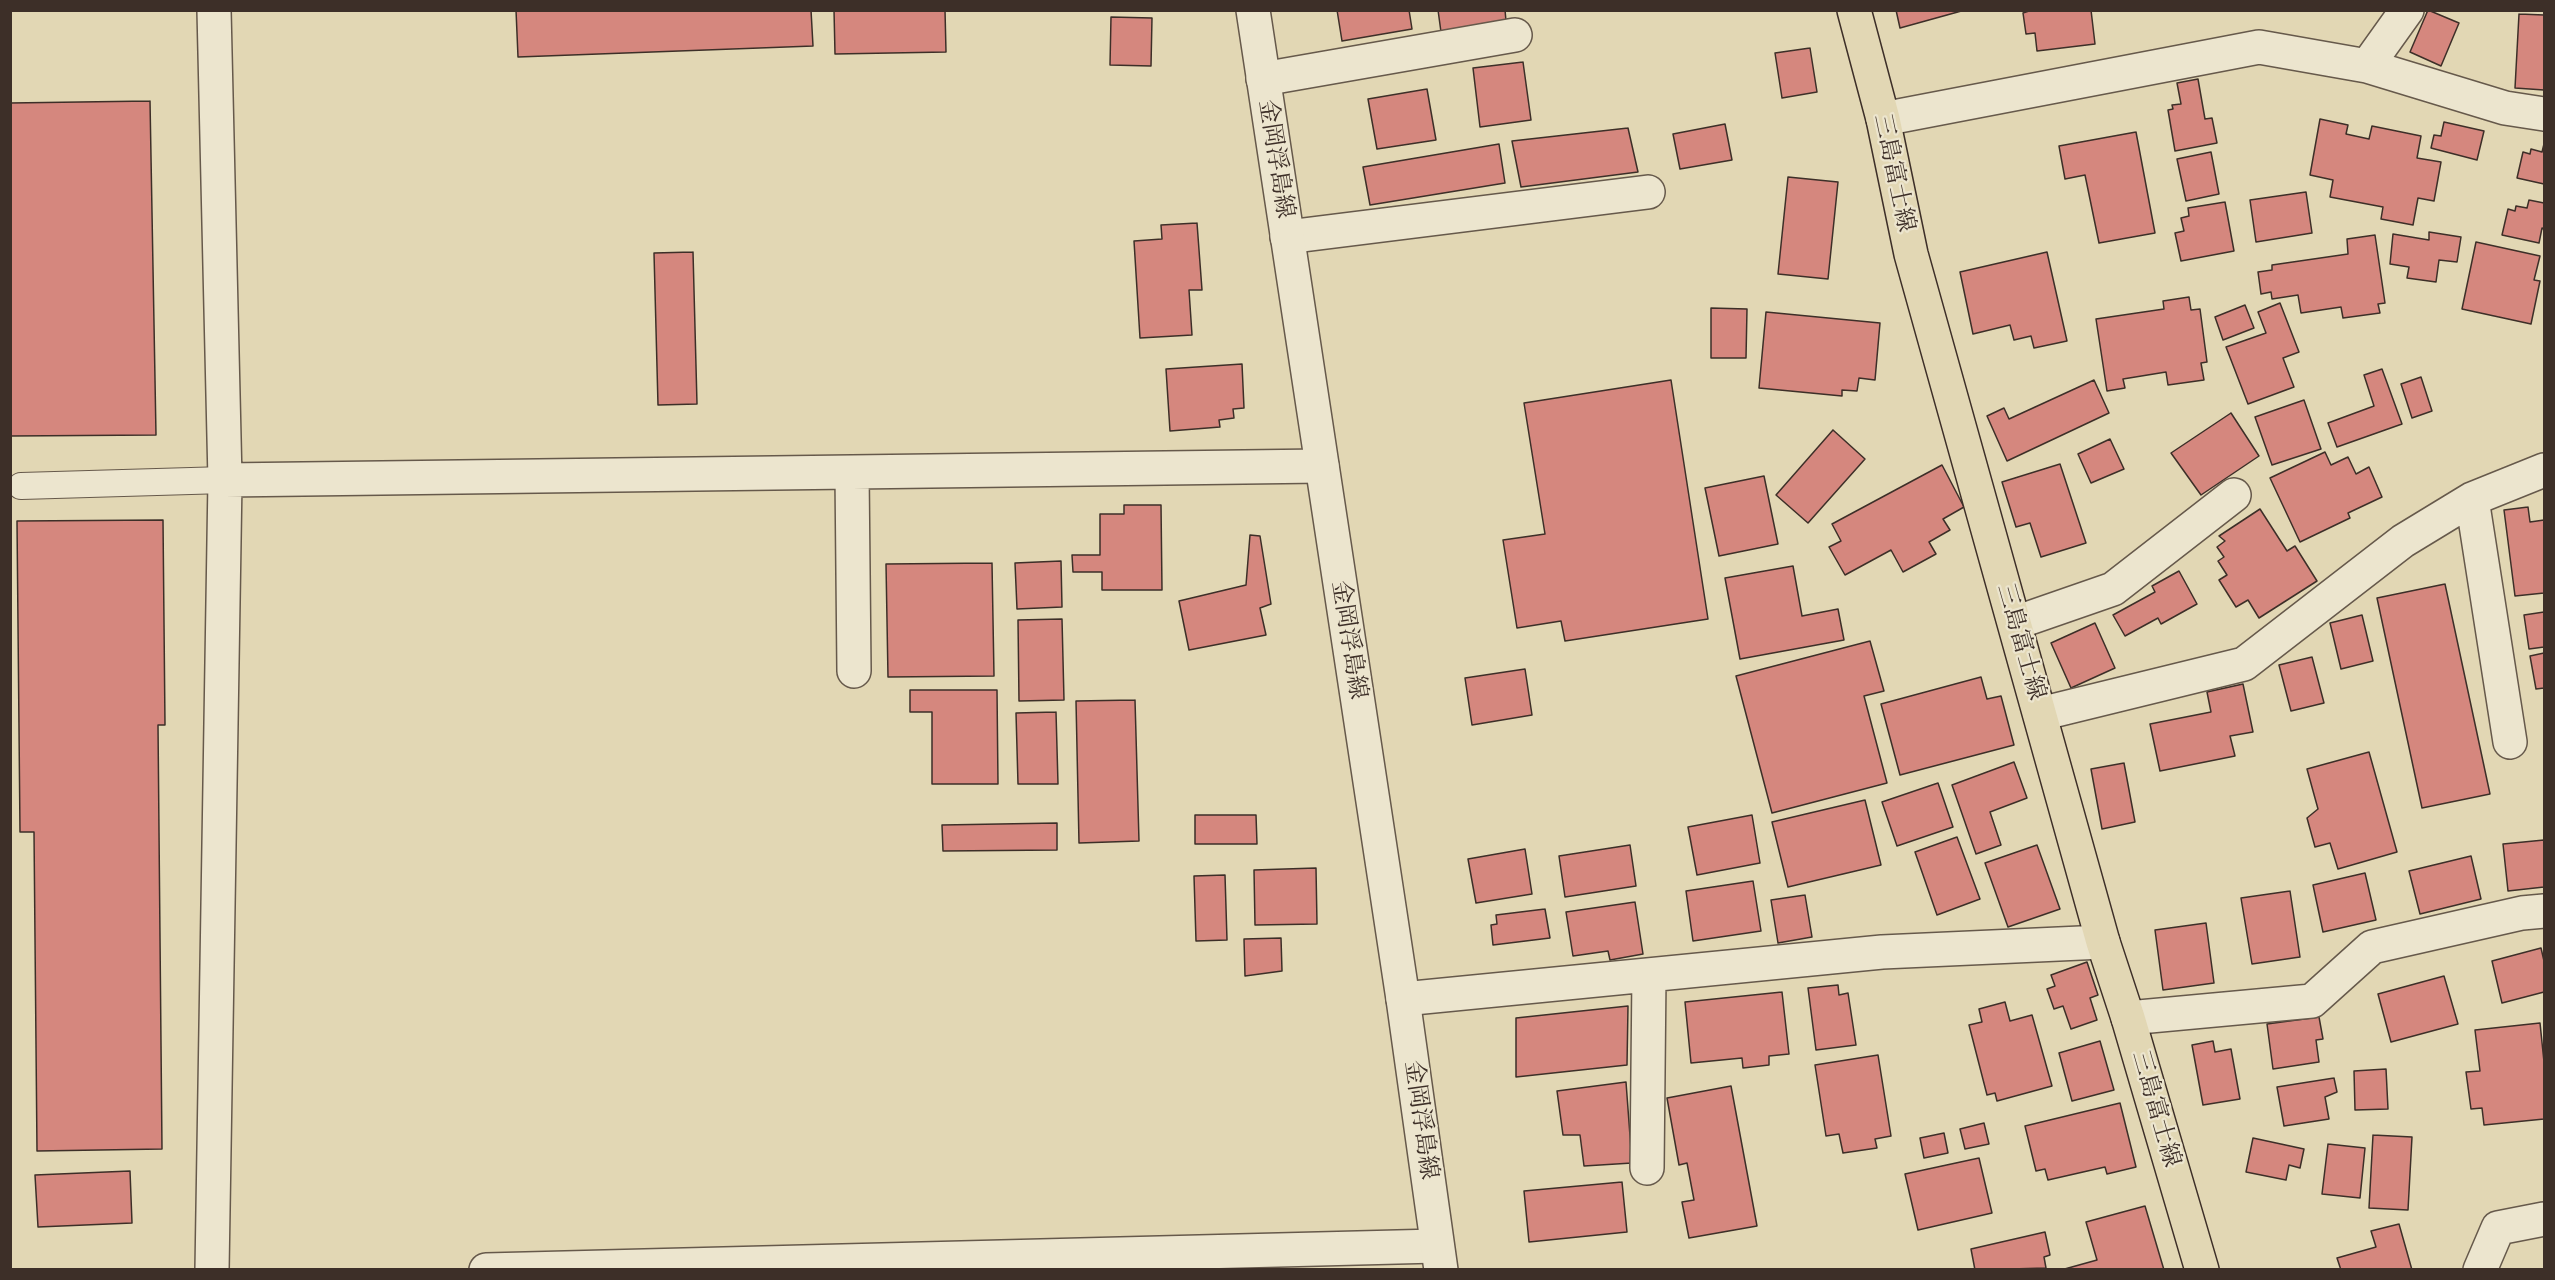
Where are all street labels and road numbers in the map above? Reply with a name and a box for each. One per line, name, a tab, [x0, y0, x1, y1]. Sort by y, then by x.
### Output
street label: 金岡浮島線	[1251, 97, 1299, 221]
street label: 三島富士線	[1866, 111, 1920, 235]
street label: 金岡浮島線	[1324, 578, 1372, 702]
street label: 三島富士線	[1990, 580, 2050, 704]
street label: 三島富士線	[2125, 1047, 2185, 1171]
street label: 金岡浮島線	[1397, 1059, 1443, 1181]

